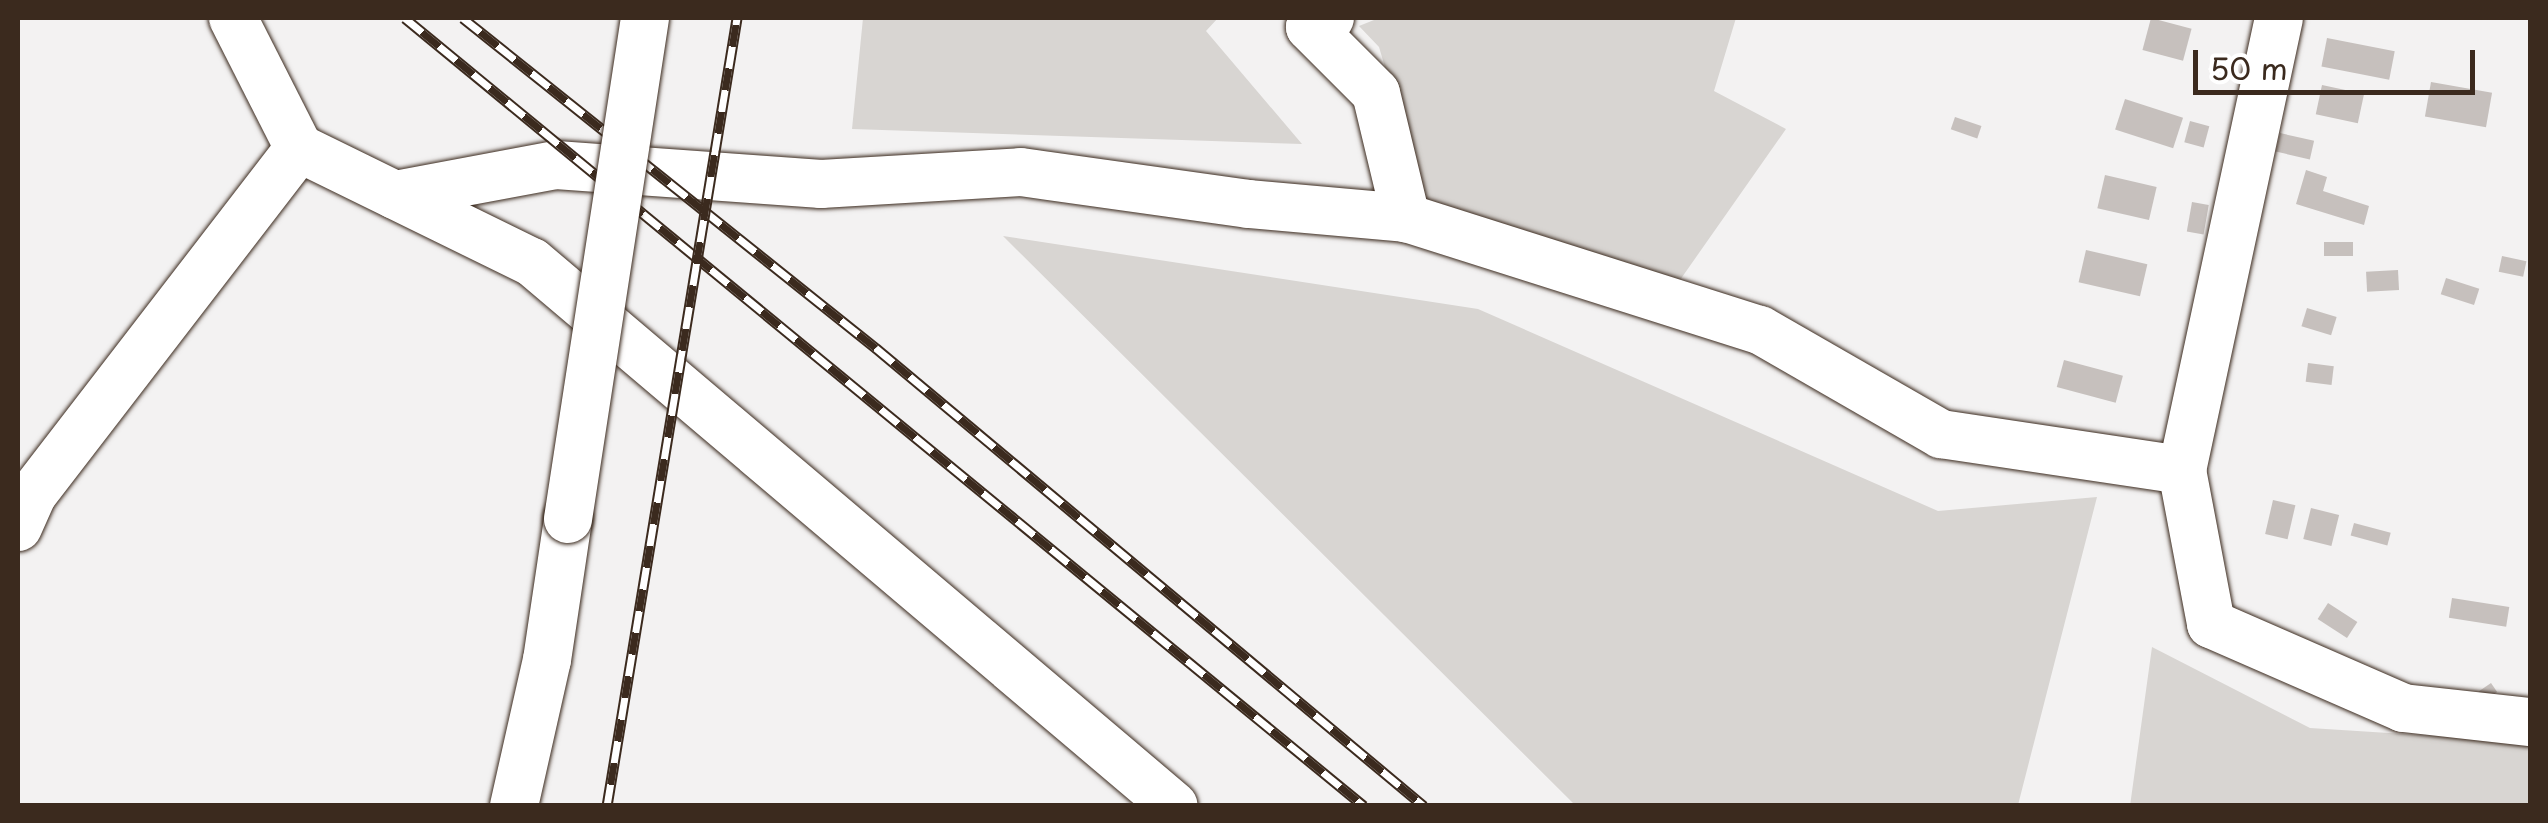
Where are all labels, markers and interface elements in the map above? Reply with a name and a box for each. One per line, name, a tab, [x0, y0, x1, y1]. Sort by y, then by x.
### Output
scale bar	[2198, 30, 2480, 92]
text: 50 m	[2210, 45, 2288, 90]

